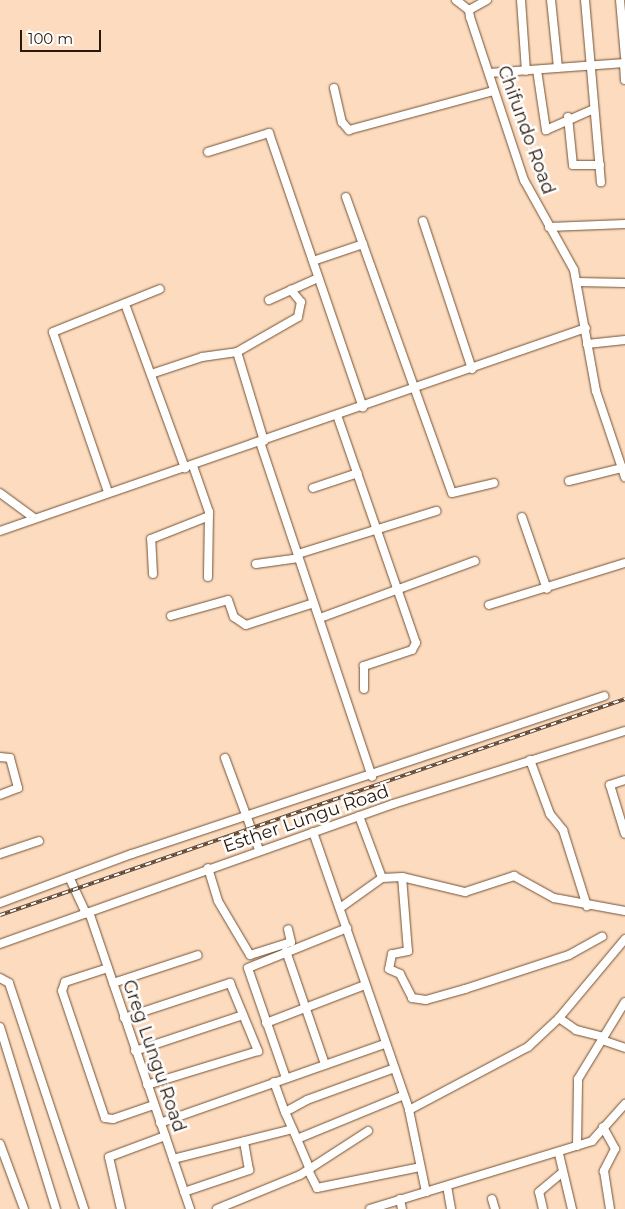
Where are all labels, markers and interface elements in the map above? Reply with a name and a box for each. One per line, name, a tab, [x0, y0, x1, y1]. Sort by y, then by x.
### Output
scale bar	[22, 20, 104, 52]
text: 100 m	[28, 29, 73, 48]
street label: Chifundo Road	[493, 63, 559, 197]
street label: Esther Lungu Road	[220, 780, 392, 858]
street label: Greg Lungu Road	[118, 977, 190, 1135]

